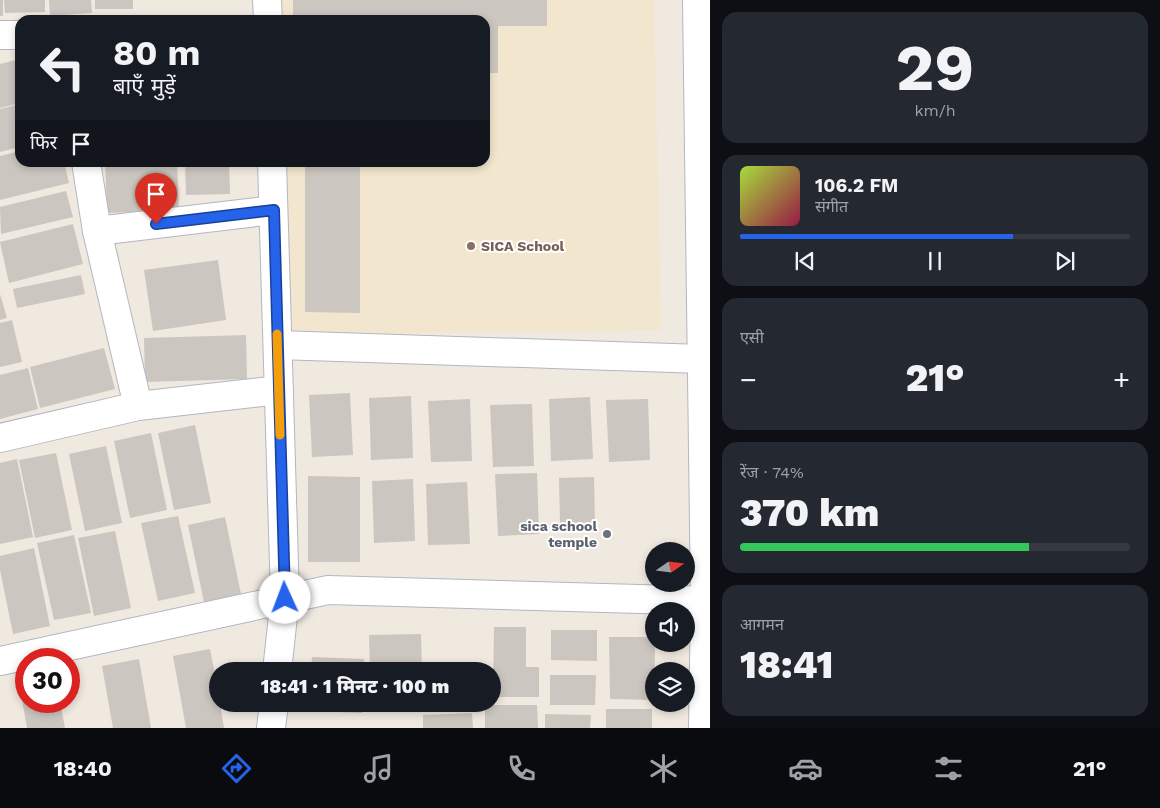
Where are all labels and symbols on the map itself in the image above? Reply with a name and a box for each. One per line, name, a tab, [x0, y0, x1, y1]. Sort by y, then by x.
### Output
pin	[135, 173, 177, 224]
place label: SICA School	[481, 238, 565, 254]
marker: SICA School	[465, 240, 477, 252]
place label: sica school temple	[520, 518, 597, 550]
marker: sica school temple	[601, 528, 613, 540]
north arrow	[645, 542, 695, 592]
position arrow	[258, 571, 310, 623]
speed limit sign: 30	[15, 648, 80, 713]

